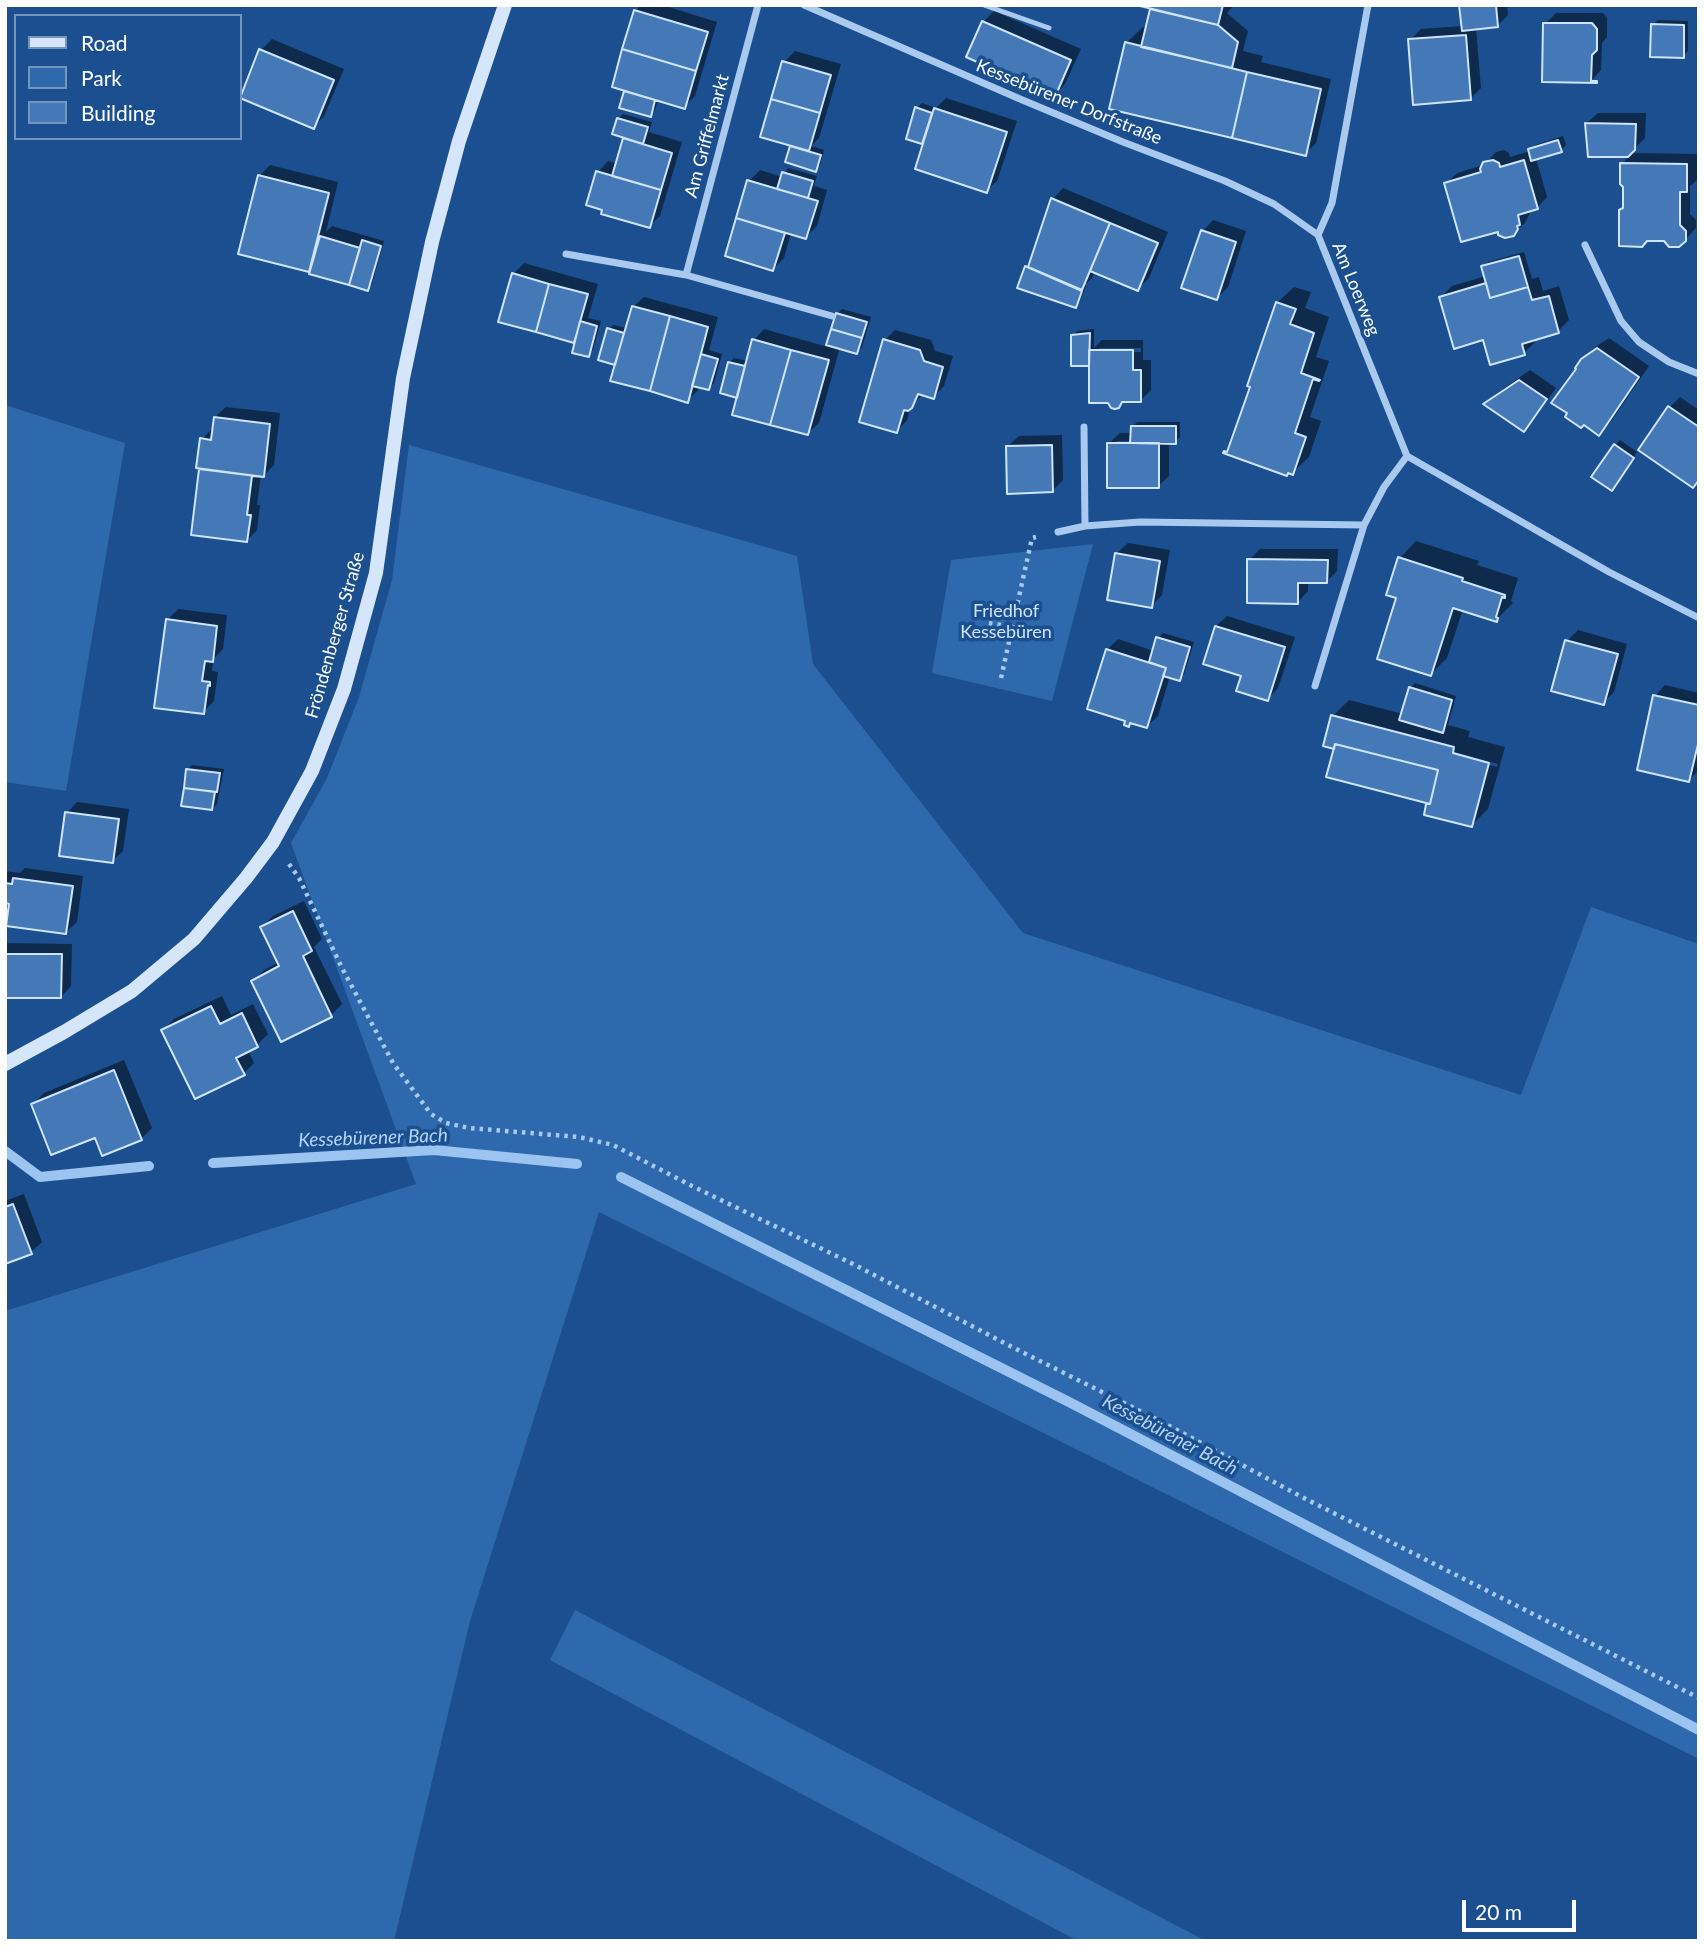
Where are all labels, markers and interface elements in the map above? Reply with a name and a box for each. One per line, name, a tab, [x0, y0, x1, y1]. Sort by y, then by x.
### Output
legend	[14, 14, 242, 140]
text: Road	[81, 30, 128, 55]
street label: Kessebürener Dorfstraße	[973, 55, 1165, 149]
text: Park	[81, 65, 122, 90]
street label: Am Griffelmarkt	[680, 72, 734, 200]
text: Building	[81, 100, 156, 125]
street label: Am Loerweg	[1327, 239, 1385, 339]
street label: Fröndenberger Straße	[301, 549, 369, 721]
park label: Friedhof Kessebüren	[960, 600, 1052, 642]
water label: Kessebürener Bach	[298, 1124, 448, 1152]
water label: Kessebürener Bach	[1099, 1390, 1241, 1480]
scale bar	[1466, 1886, 1580, 1930]
text: 20 m	[1475, 1899, 1522, 1924]

